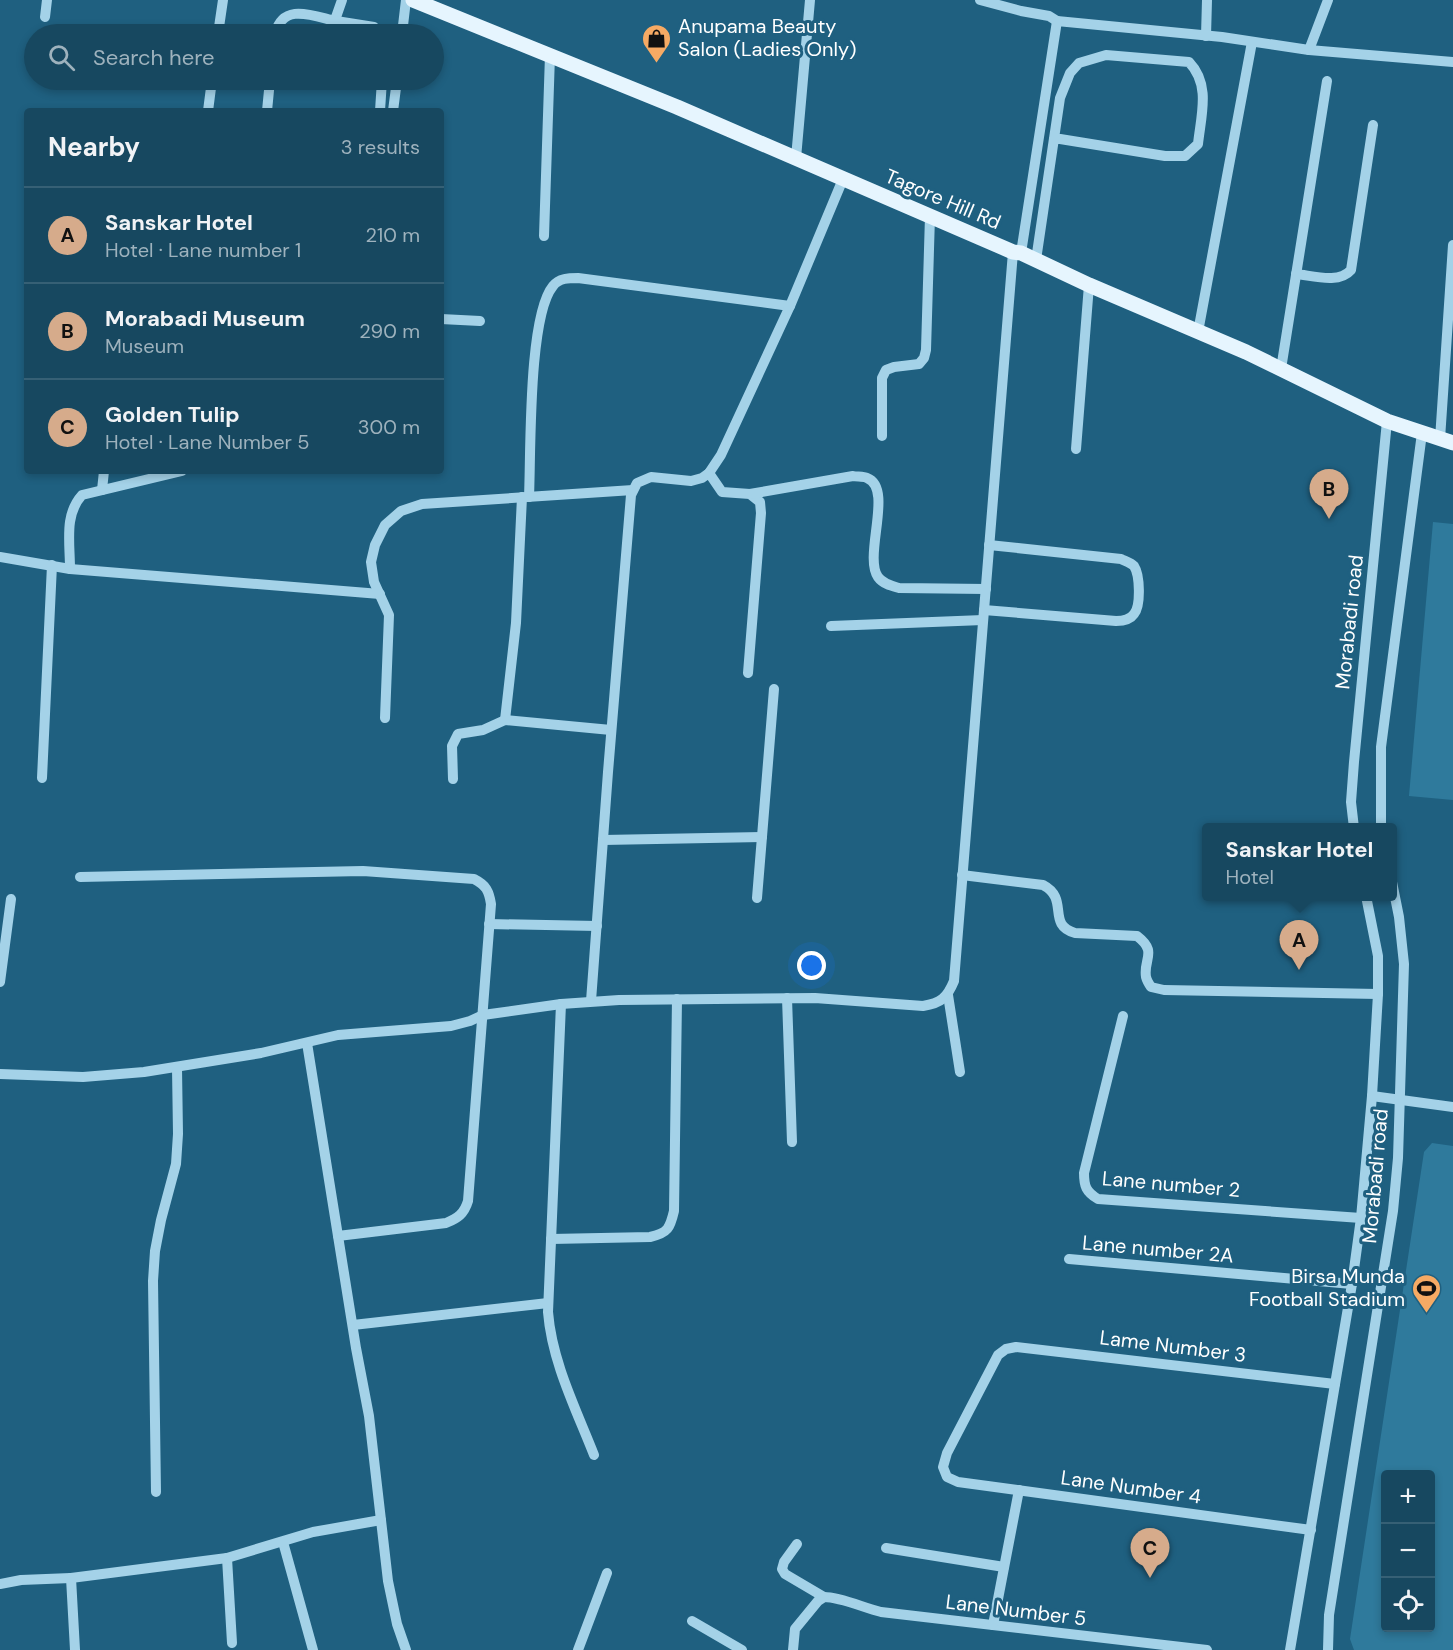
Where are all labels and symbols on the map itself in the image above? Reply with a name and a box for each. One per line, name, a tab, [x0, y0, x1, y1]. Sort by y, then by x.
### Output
place label: Anupama Beauty Salon (Ladies Only)	[678, 13, 857, 62]
shop icon: Anupama Beauty Salon (Ladies Only)	[641, 22, 673, 64]
street label: Tagore Hill Rd	[881, 163, 1005, 235]
pin: B	[1310, 470, 1348, 519]
street label: Morabadi road	[1329, 553, 1369, 691]
pin: A	[1280, 920, 1318, 970]
your location	[797, 951, 826, 980]
street label: Morabadi road	[1356, 1107, 1394, 1245]
street label: Lane number 2	[1101, 1165, 1241, 1203]
street label: Lane number 2A	[1081, 1229, 1235, 1269]
place label: Birsa Munda Football Stadium	[1249, 1263, 1405, 1312]
sports icon: Birsa Munda Football Stadium	[1410, 1272, 1442, 1314]
street label: Lame Number 3	[1098, 1324, 1248, 1368]
street label: Lane Number 4	[1059, 1464, 1203, 1510]
pin: C	[1130, 1528, 1170, 1578]
street label: Lane Number 5	[944, 1588, 1088, 1632]

